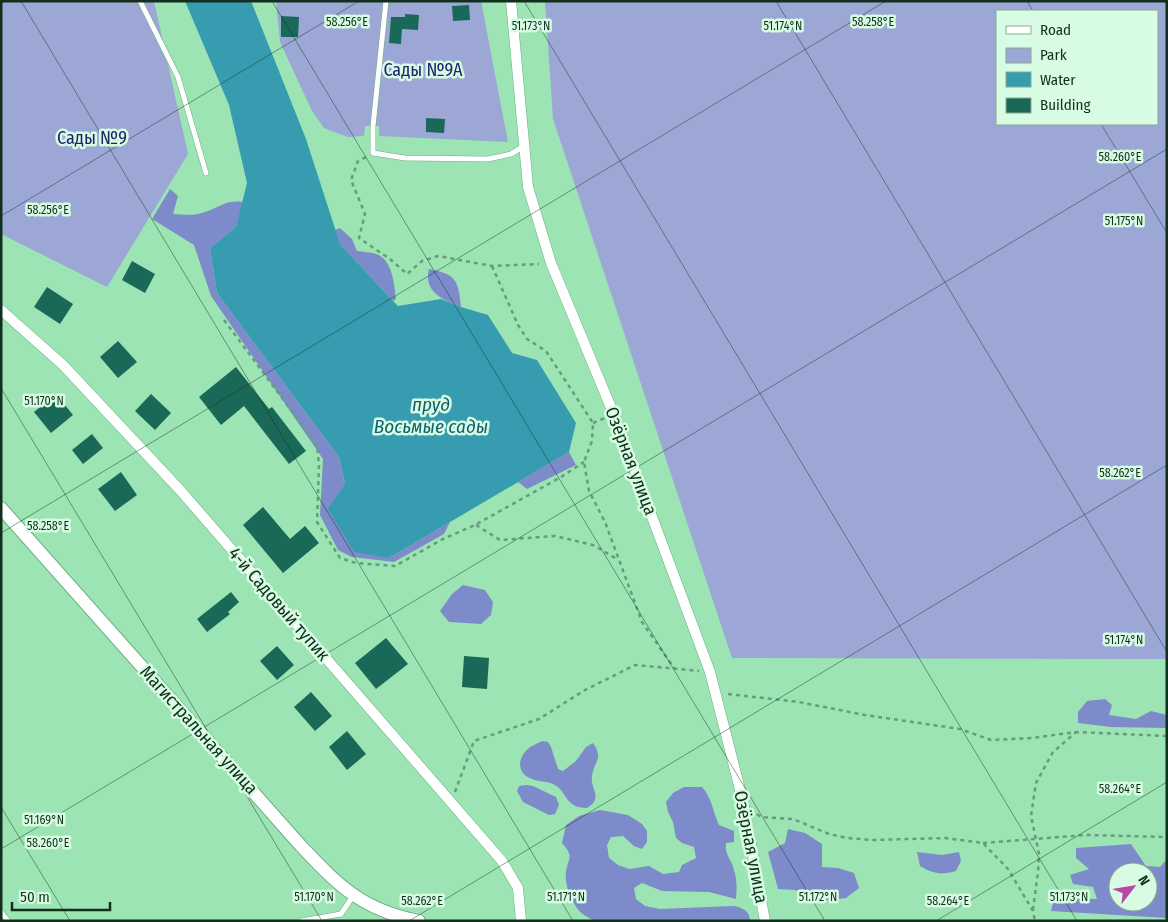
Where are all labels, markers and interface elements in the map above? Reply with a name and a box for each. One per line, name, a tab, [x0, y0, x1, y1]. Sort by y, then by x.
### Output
legend	[996, 10, 1158, 125]
text: 58.256°E	[326, 15, 368, 29]
text: 58.258°E	[852, 15, 894, 29]
text: 51.173°N	[512, 19, 550, 33]
text: 51.174°N	[764, 19, 802, 33]
text: Road	[1040, 21, 1071, 39]
text: Park	[1040, 46, 1067, 64]
park label: Сады №9А	[383, 59, 463, 81]
text: Water	[1040, 71, 1076, 89]
text: Building	[1040, 96, 1091, 114]
park label: Сады №9	[57, 127, 127, 149]
text: 58.260°E	[1099, 150, 1142, 164]
text: 58.256°E	[27, 203, 69, 217]
text: 51.175°N	[1105, 214, 1143, 228]
water label: пруд Восьмые сады	[374, 393, 488, 438]
text: 51.170°N	[24, 394, 64, 408]
street label: Озёрная улица	[600, 404, 662, 518]
text: 58.262°E	[1099, 466, 1141, 480]
text: 58.258°E	[27, 519, 69, 533]
street label: 4-й Садовый тупик	[224, 543, 335, 666]
text: 51.174°N	[1105, 633, 1143, 647]
street label: Магистральная улица	[135, 661, 263, 799]
text: 58.264°E	[1099, 782, 1142, 796]
street label: Озёрная улица	[729, 789, 773, 905]
text: 51.169°N	[24, 813, 64, 827]
text: 58.260°E	[27, 836, 70, 850]
north arrow	[1108, 862, 1158, 912]
text: N	[1134, 873, 1153, 889]
scale bar	[12, 880, 110, 912]
text: 50 m	[20, 888, 50, 906]
text: 51.170°N	[294, 890, 334, 904]
text: 51.171°N	[547, 890, 585, 904]
text: 51.172°N	[799, 890, 837, 904]
text: 51.173°N	[1050, 890, 1088, 904]
text: 58.262°E	[401, 894, 443, 908]
text: 58.264°E	[927, 894, 970, 908]

